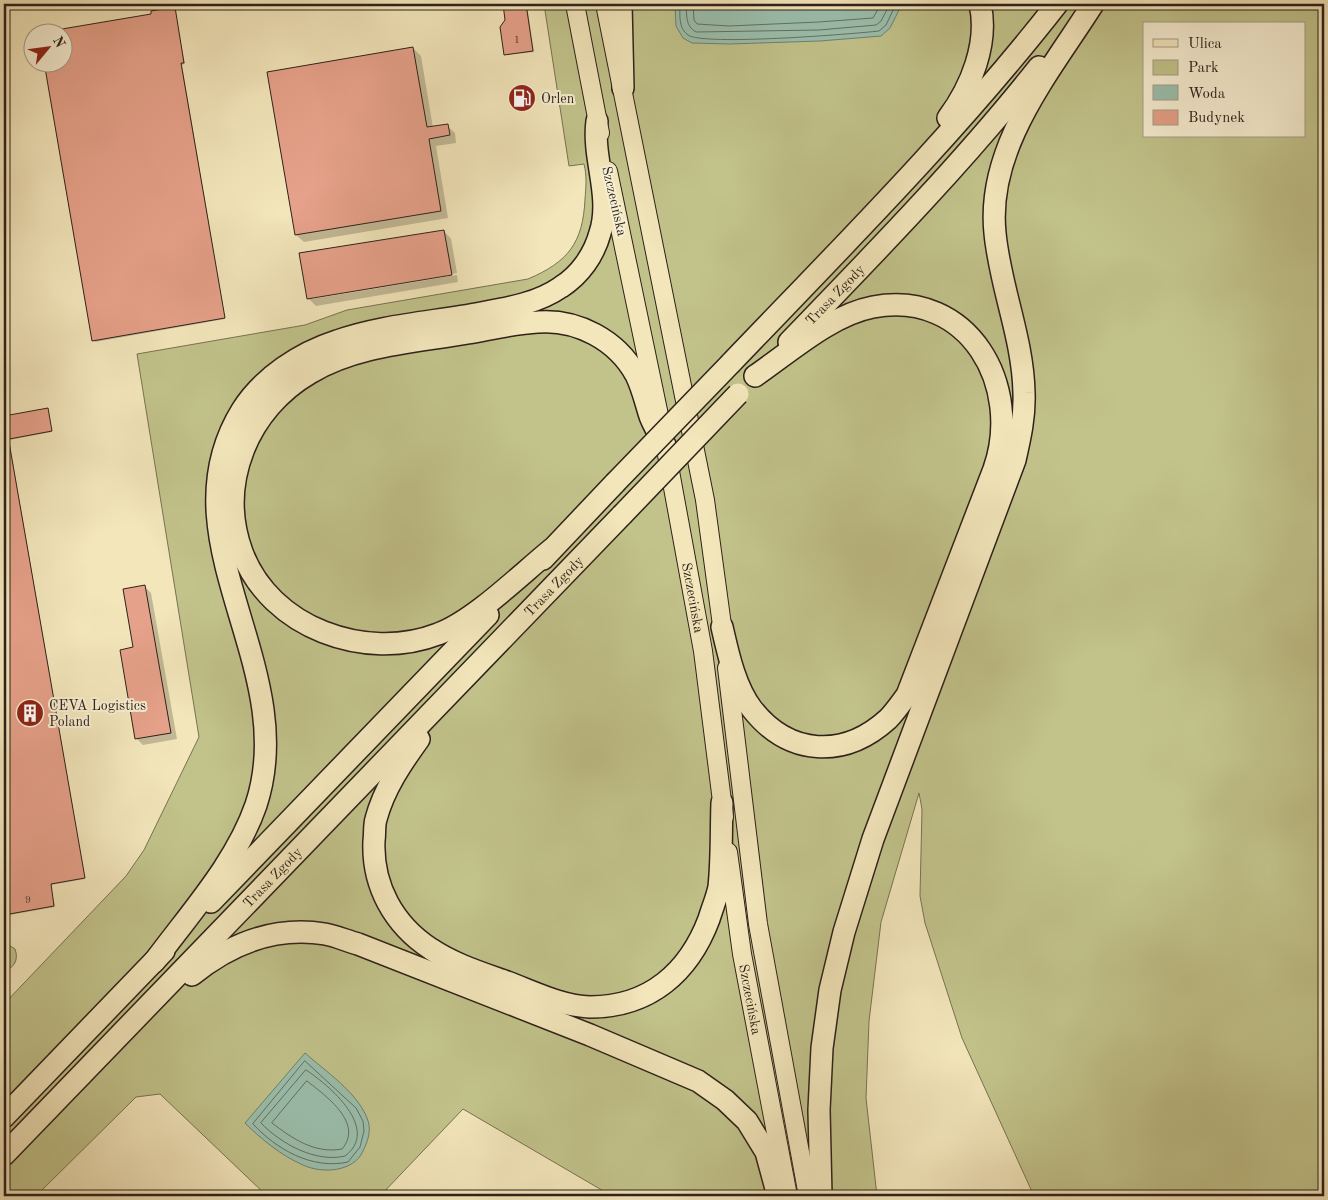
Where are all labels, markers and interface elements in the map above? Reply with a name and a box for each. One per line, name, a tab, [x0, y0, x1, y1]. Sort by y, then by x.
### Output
north arrow	[22, 22, 72, 72]
legend	[1143, 22, 1306, 138]
text: N	[50, 34, 67, 51]
house number: 1	[514, 35, 520, 46]
text: Ulica	[1188, 37, 1222, 52]
text: Park	[1188, 61, 1219, 76]
fuel station icon: Orlen	[507, 83, 537, 113]
text: Woda	[1188, 87, 1226, 102]
place label: Orlen	[541, 92, 575, 106]
text: Budynek	[1188, 111, 1245, 126]
street label: Szczecińska	[599, 165, 629, 238]
street label: Trasa Zgody	[803, 262, 868, 328]
street label: Trasa Zgody	[522, 553, 587, 620]
street label: Szczecińska	[679, 561, 706, 634]
building icon: CEVA Logistics Poland	[15, 698, 45, 728]
place label: CEVA Logistics Poland	[49, 699, 146, 729]
street label: Trasa Zgody	[241, 845, 305, 911]
house number: 9	[25, 895, 31, 906]
street label: Szczecińska	[736, 963, 763, 1036]

